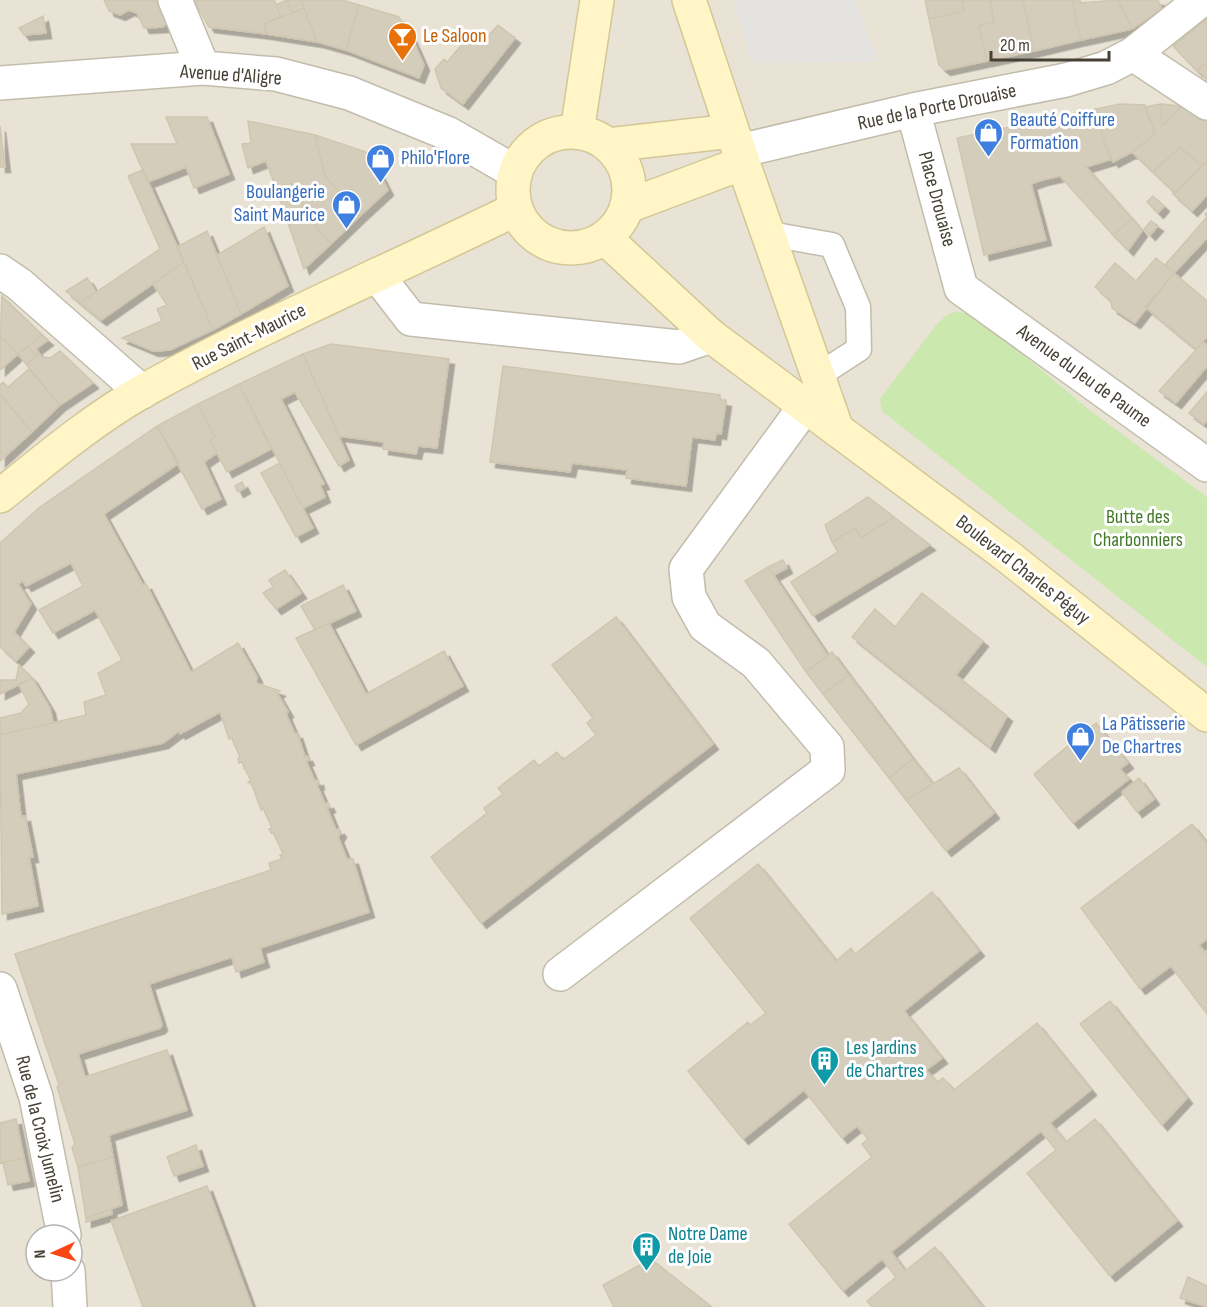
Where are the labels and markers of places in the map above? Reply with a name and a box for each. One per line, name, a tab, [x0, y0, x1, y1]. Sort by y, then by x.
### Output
bar icon: Le Saloon	[386, 20, 418, 62]
place label: Le Saloon	[423, 24, 487, 48]
place label: Beauté Coiffure Formation	[1010, 108, 1115, 155]
shop icon: Beauté Coiffure Formation	[973, 116, 1005, 158]
shop icon: Philo'Flore	[364, 142, 396, 184]
place label: Philo'Flore	[401, 146, 470, 170]
place label: Boulangerie Saint Maurice	[234, 180, 325, 227]
shop icon: Boulangerie Saint Maurice	[330, 188, 362, 230]
place label: La Pâtisserie De Chartres	[1102, 712, 1186, 759]
shop icon: La Pâtisserie De Chartres	[1065, 720, 1097, 762]
place label: Les Jardins de Chartres	[846, 1036, 924, 1083]
building icon: Les Jardins de Chartres	[809, 1044, 841, 1086]
place label: Notre Dame de Joie	[668, 1222, 748, 1269]
building icon: Notre Dame de Joie	[631, 1230, 663, 1272]

